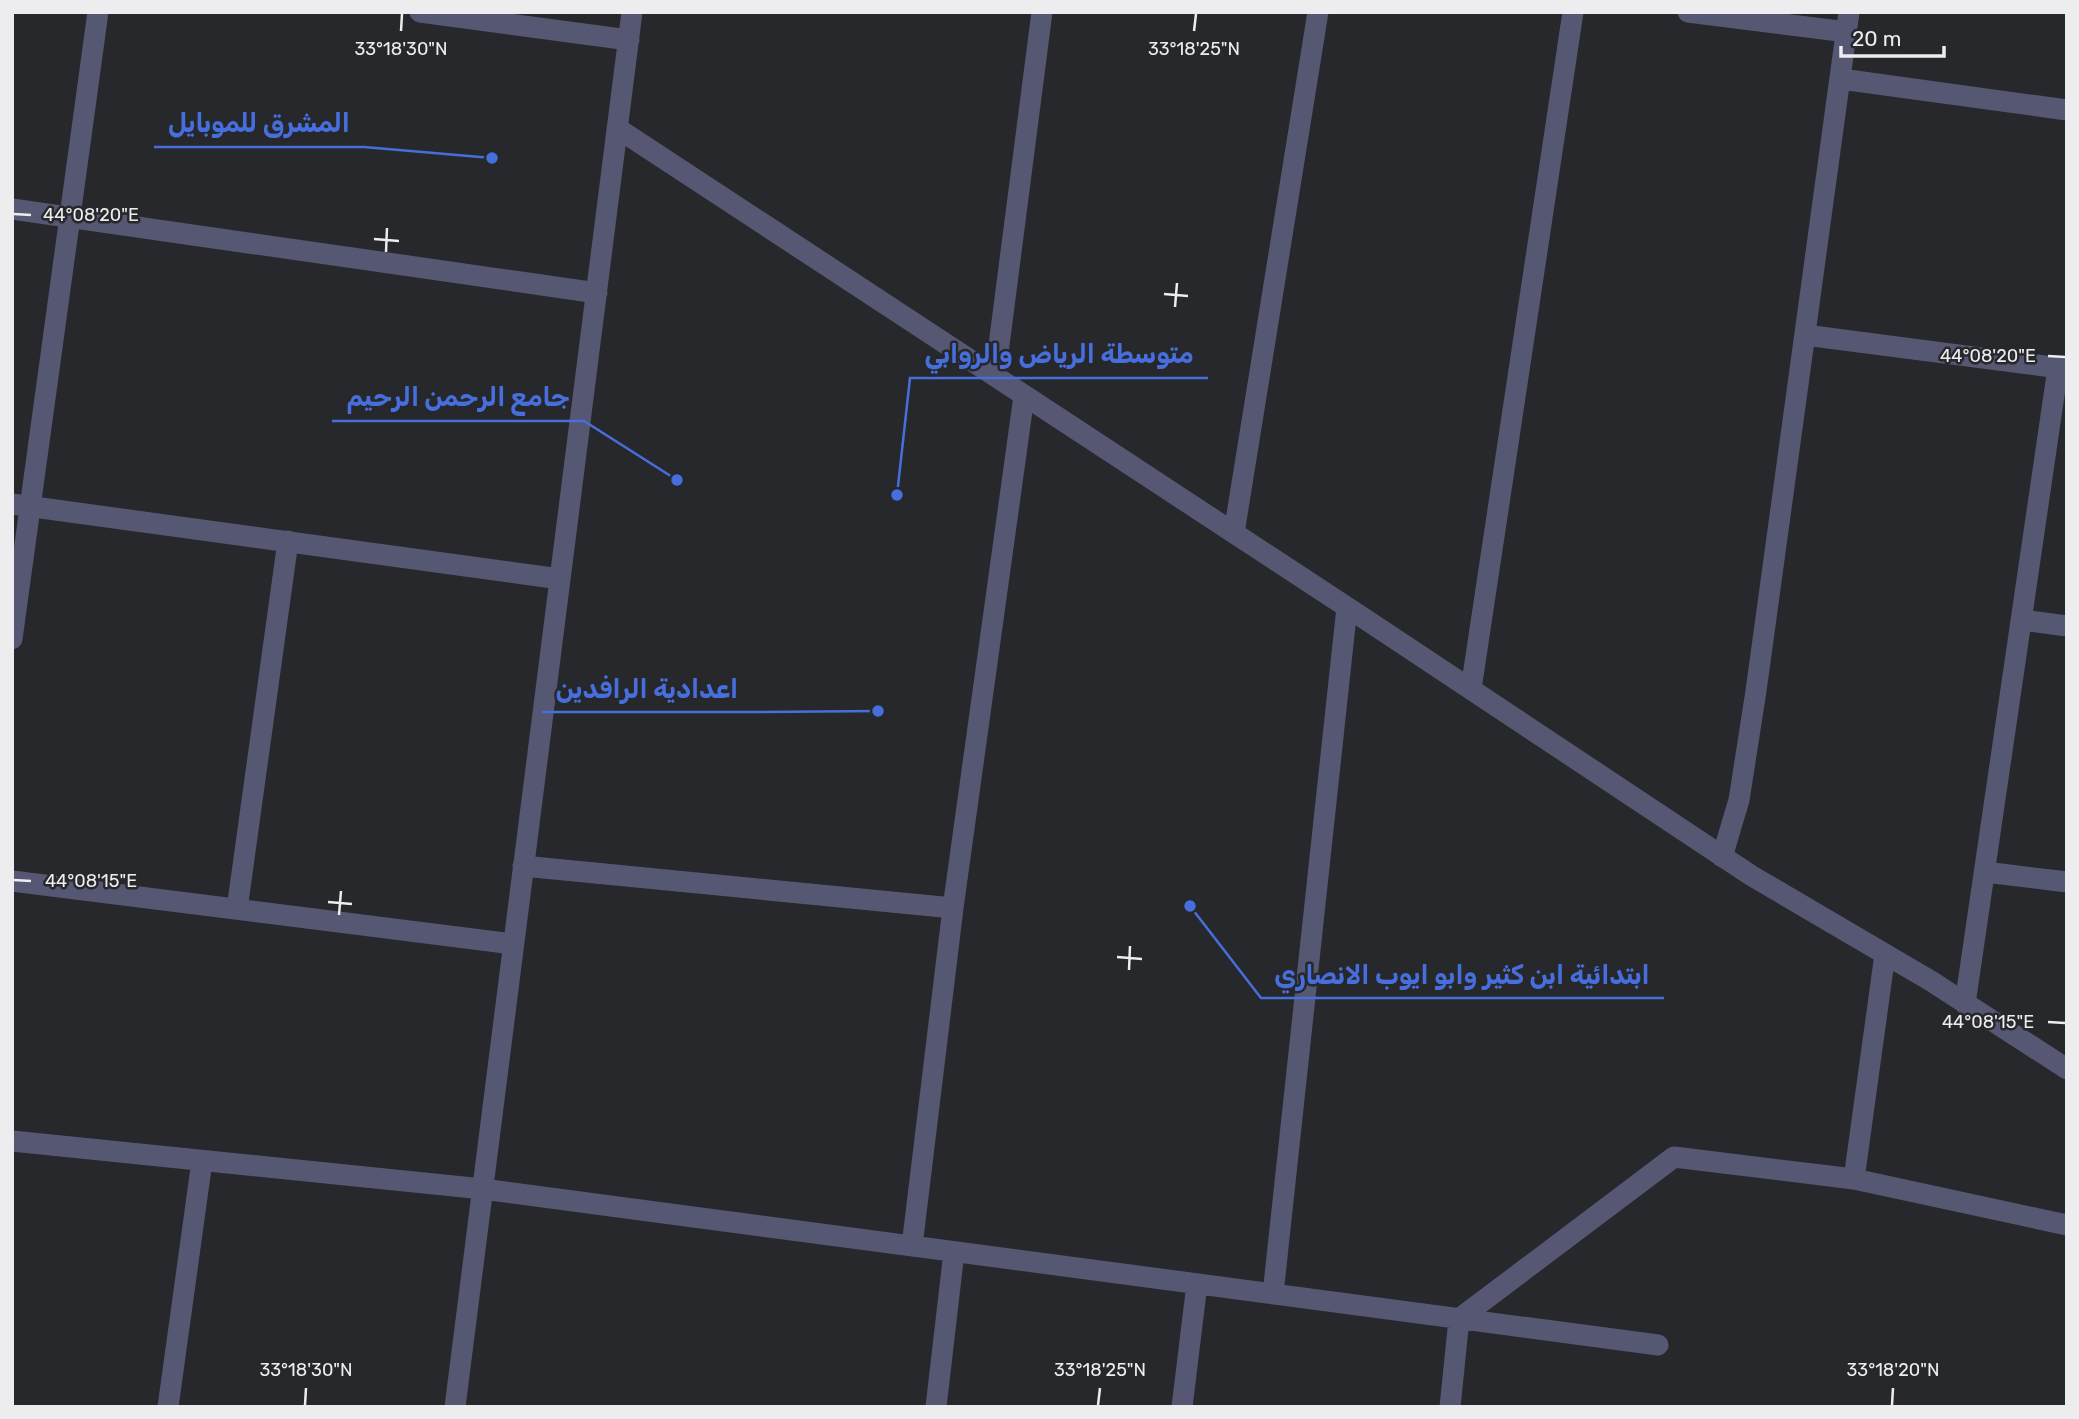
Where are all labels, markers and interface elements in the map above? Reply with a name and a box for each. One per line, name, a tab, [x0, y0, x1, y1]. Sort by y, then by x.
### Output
scale bar	[1841, 14, 1944, 58]
text: 20 m	[1852, 26, 1901, 51]
text: 33°18'30"N	[354, 38, 448, 60]
text: 33°18'25"N	[1148, 38, 1240, 60]
callout: المشرق للموبايل	[154, 100, 364, 147]
text: المشرق للموبايل	[168, 108, 350, 139]
text: 44°08'20"E	[43, 204, 139, 226]
callout: متوسطة الرياض والروابي	[910, 331, 1208, 378]
text: متوسطة الرياض والروابي	[924, 339, 1194, 374]
text: 44°08'20"E	[1940, 345, 2036, 367]
callout: جامع الرحمن الرحيم	[332, 374, 584, 421]
text: جامع الرحمن الرحيم	[346, 382, 570, 416]
callout: اعدادية الرافدين	[542, 665, 752, 712]
text: اعدادية الرافدين	[556, 674, 738, 705]
text: 44°08'15"E	[45, 870, 137, 892]
callout: ابتدائية ابن كثير وابو ايوب الانصاري	[1261, 951, 1664, 998]
text: ابتدائية ابن كثير وابو ايوب الانصاري	[1274, 960, 1650, 994]
text: 44°08'15"E	[1942, 1011, 2034, 1033]
text: 33°18'30"N	[259, 1359, 353, 1381]
text: 33°18'25"N	[1054, 1359, 1146, 1381]
text: 33°18'20"N	[1847, 1359, 1939, 1381]

